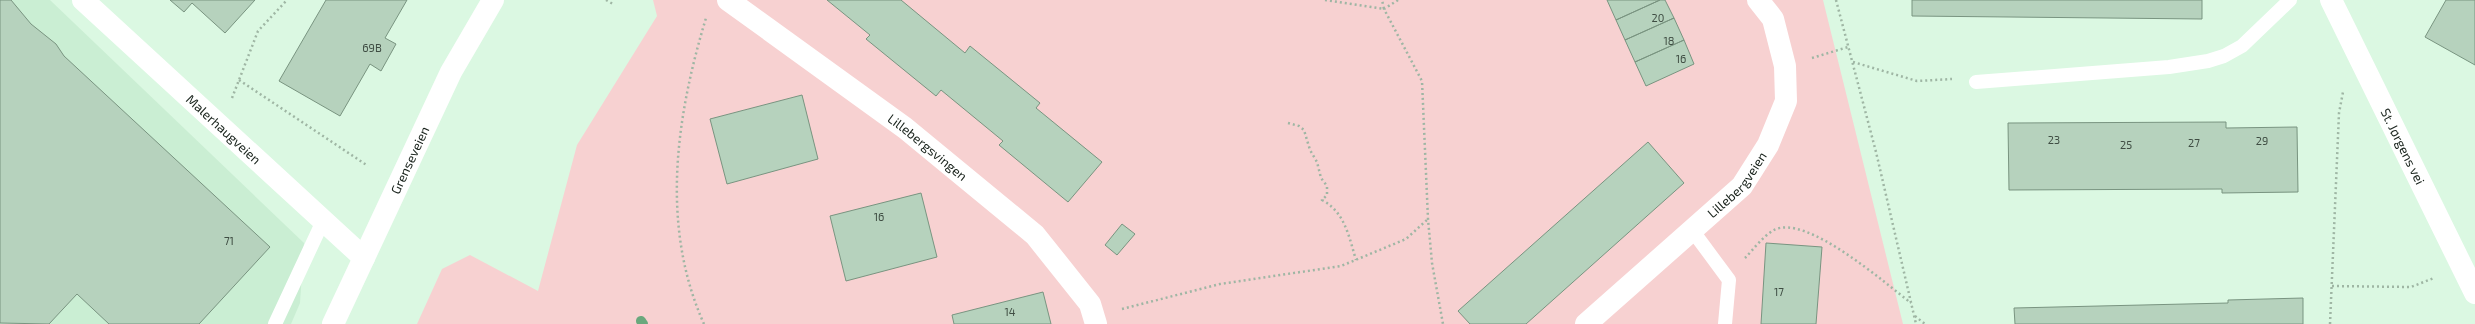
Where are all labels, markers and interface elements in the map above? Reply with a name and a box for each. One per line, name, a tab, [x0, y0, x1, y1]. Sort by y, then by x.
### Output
house number: 20	[1652, 11, 1664, 24]
house number: 18	[1663, 34, 1675, 47]
house number: 69B	[362, 41, 382, 54]
house number: 16	[1676, 52, 1686, 65]
street label: Malerhaugveien	[183, 91, 264, 167]
street label: St. Jørgens vei	[2377, 106, 2428, 187]
street label: Lillebergsvingen	[885, 110, 971, 184]
street label: Grenseveien	[387, 124, 432, 196]
house number: 23	[2048, 133, 2060, 146]
house number: 29	[2256, 134, 2268, 147]
house number: 27	[2188, 136, 2200, 149]
house number: 25	[2120, 138, 2132, 151]
street label: Lillebergveien	[1704, 149, 1770, 221]
house number: 16	[874, 210, 884, 223]
house number: 71	[224, 234, 234, 247]
house number: 17	[1774, 285, 1784, 298]
house number: 14	[1004, 305, 1016, 318]

